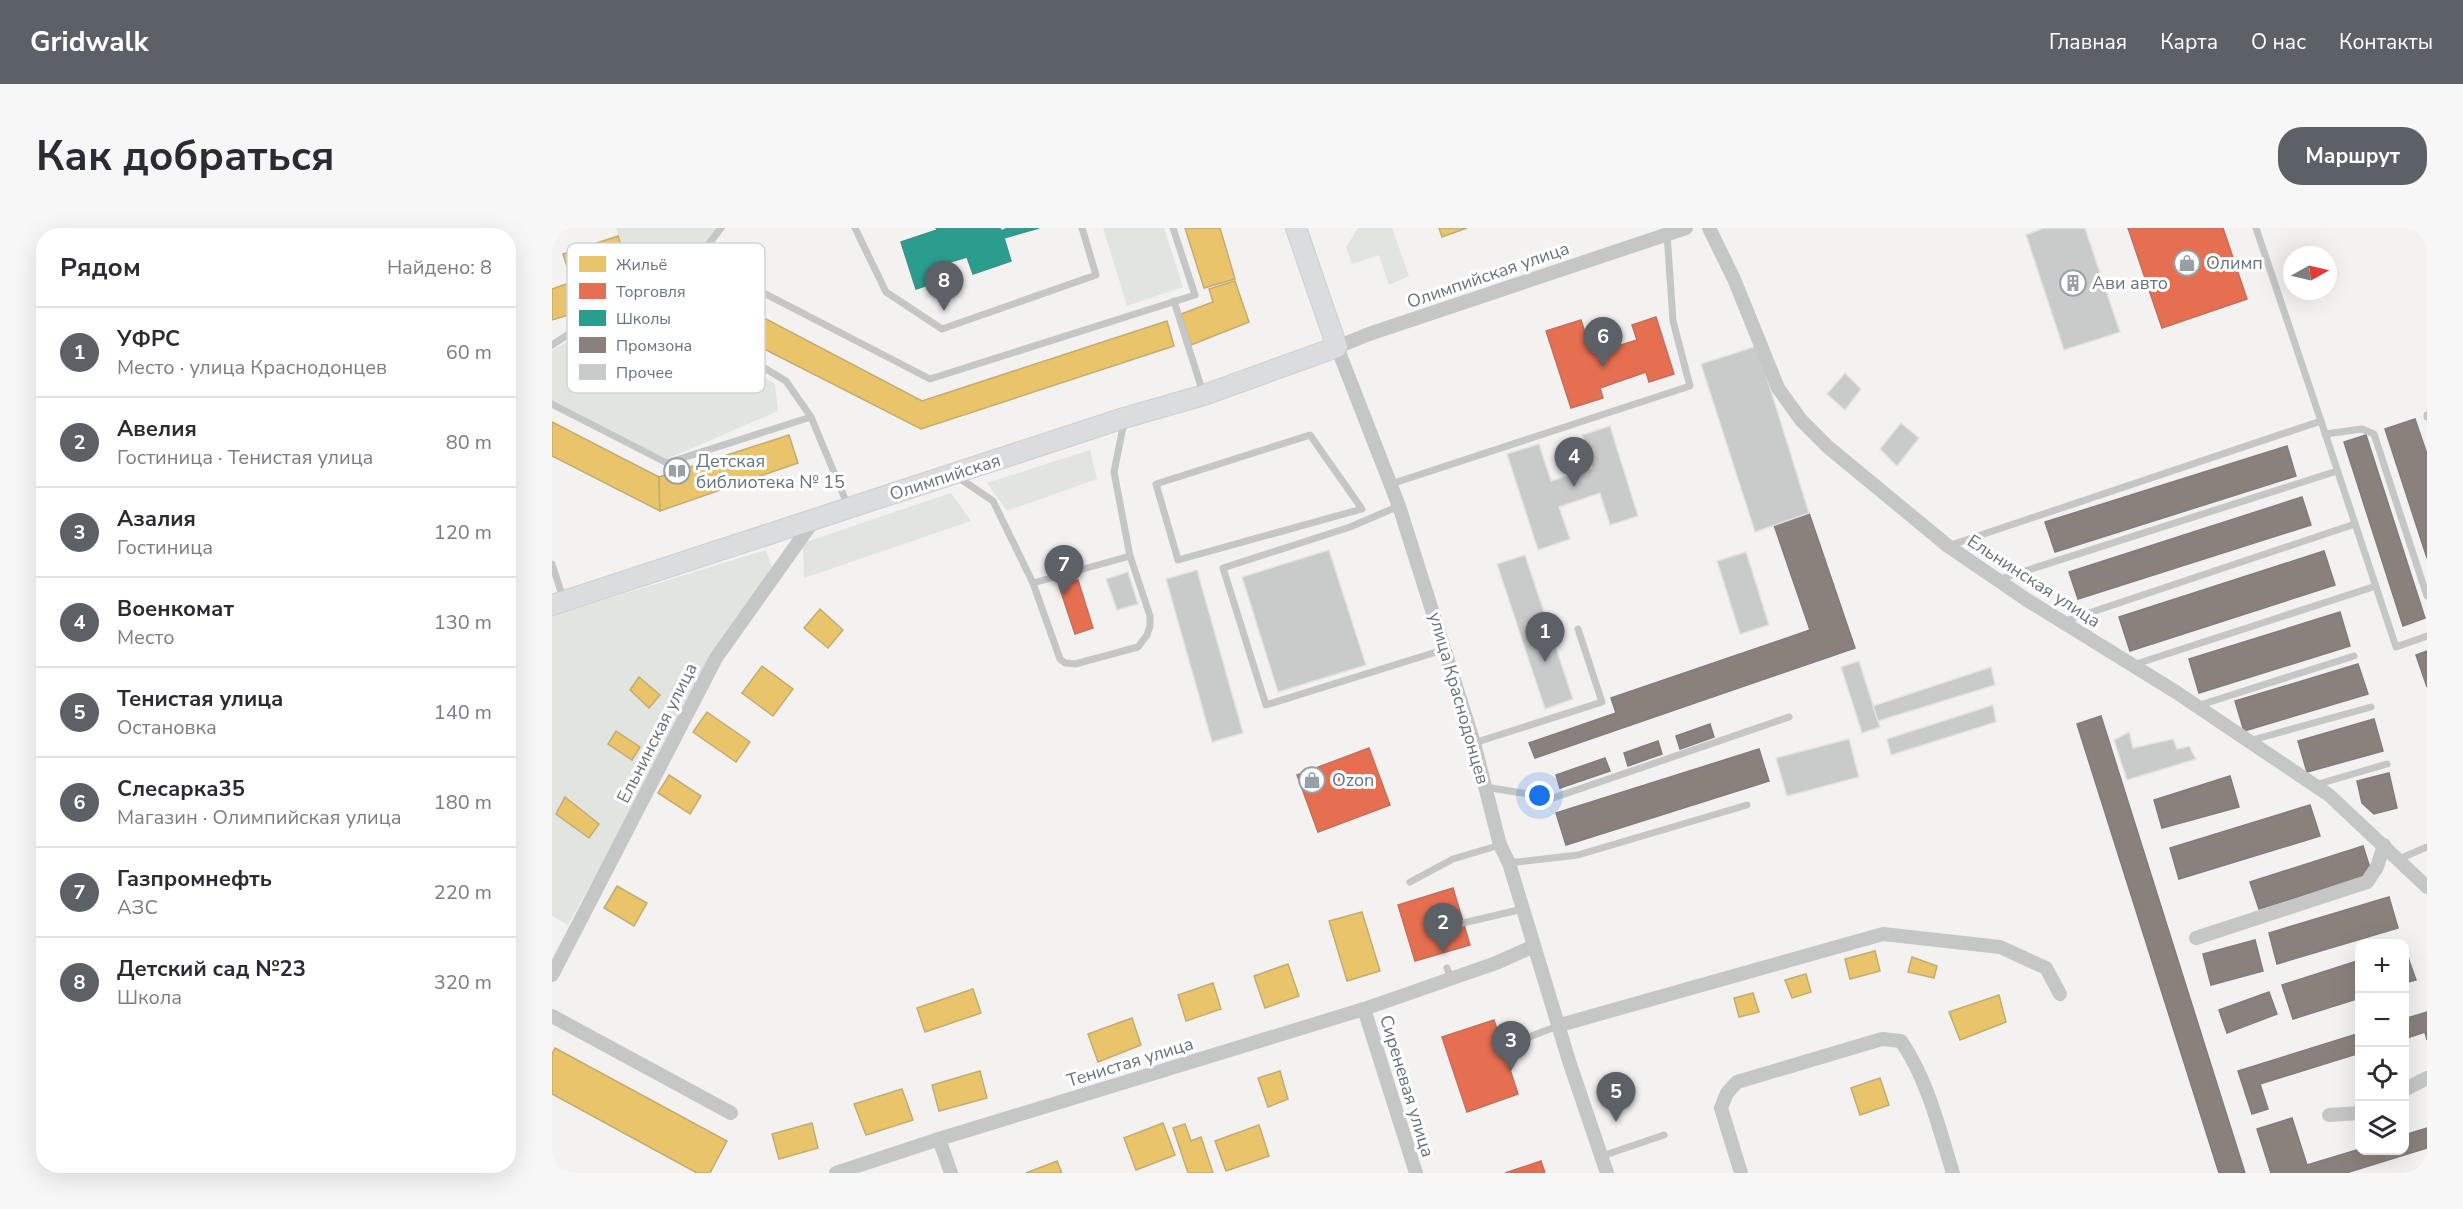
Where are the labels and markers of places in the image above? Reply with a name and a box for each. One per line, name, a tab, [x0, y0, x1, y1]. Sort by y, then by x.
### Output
shop icon: Олимп	[2172, 248, 2202, 278]
place label: Олимп	[2206, 251, 2263, 275]
pin: 8	[924, 262, 964, 311]
building icon: Ави авто	[2058, 268, 2088, 298]
place label: Ави авто	[2092, 271, 2168, 295]
pin: 6	[1584, 318, 1622, 367]
pin: 4	[1554, 438, 1594, 487]
place label: Детская библиотека № 15	[696, 449, 845, 494]
library icon: Детская библиотека № 15	[662, 456, 692, 486]
pin: 7	[1044, 546, 1084, 595]
pin: 1	[1526, 612, 1564, 662]
shop icon: Ozon	[1297, 765, 1327, 795]
place label: Ozon	[1332, 768, 1374, 792]
pin: 2	[1424, 904, 1462, 953]
pin: 3	[1492, 1022, 1530, 1071]
pin: 5	[1596, 1072, 1636, 1122]

